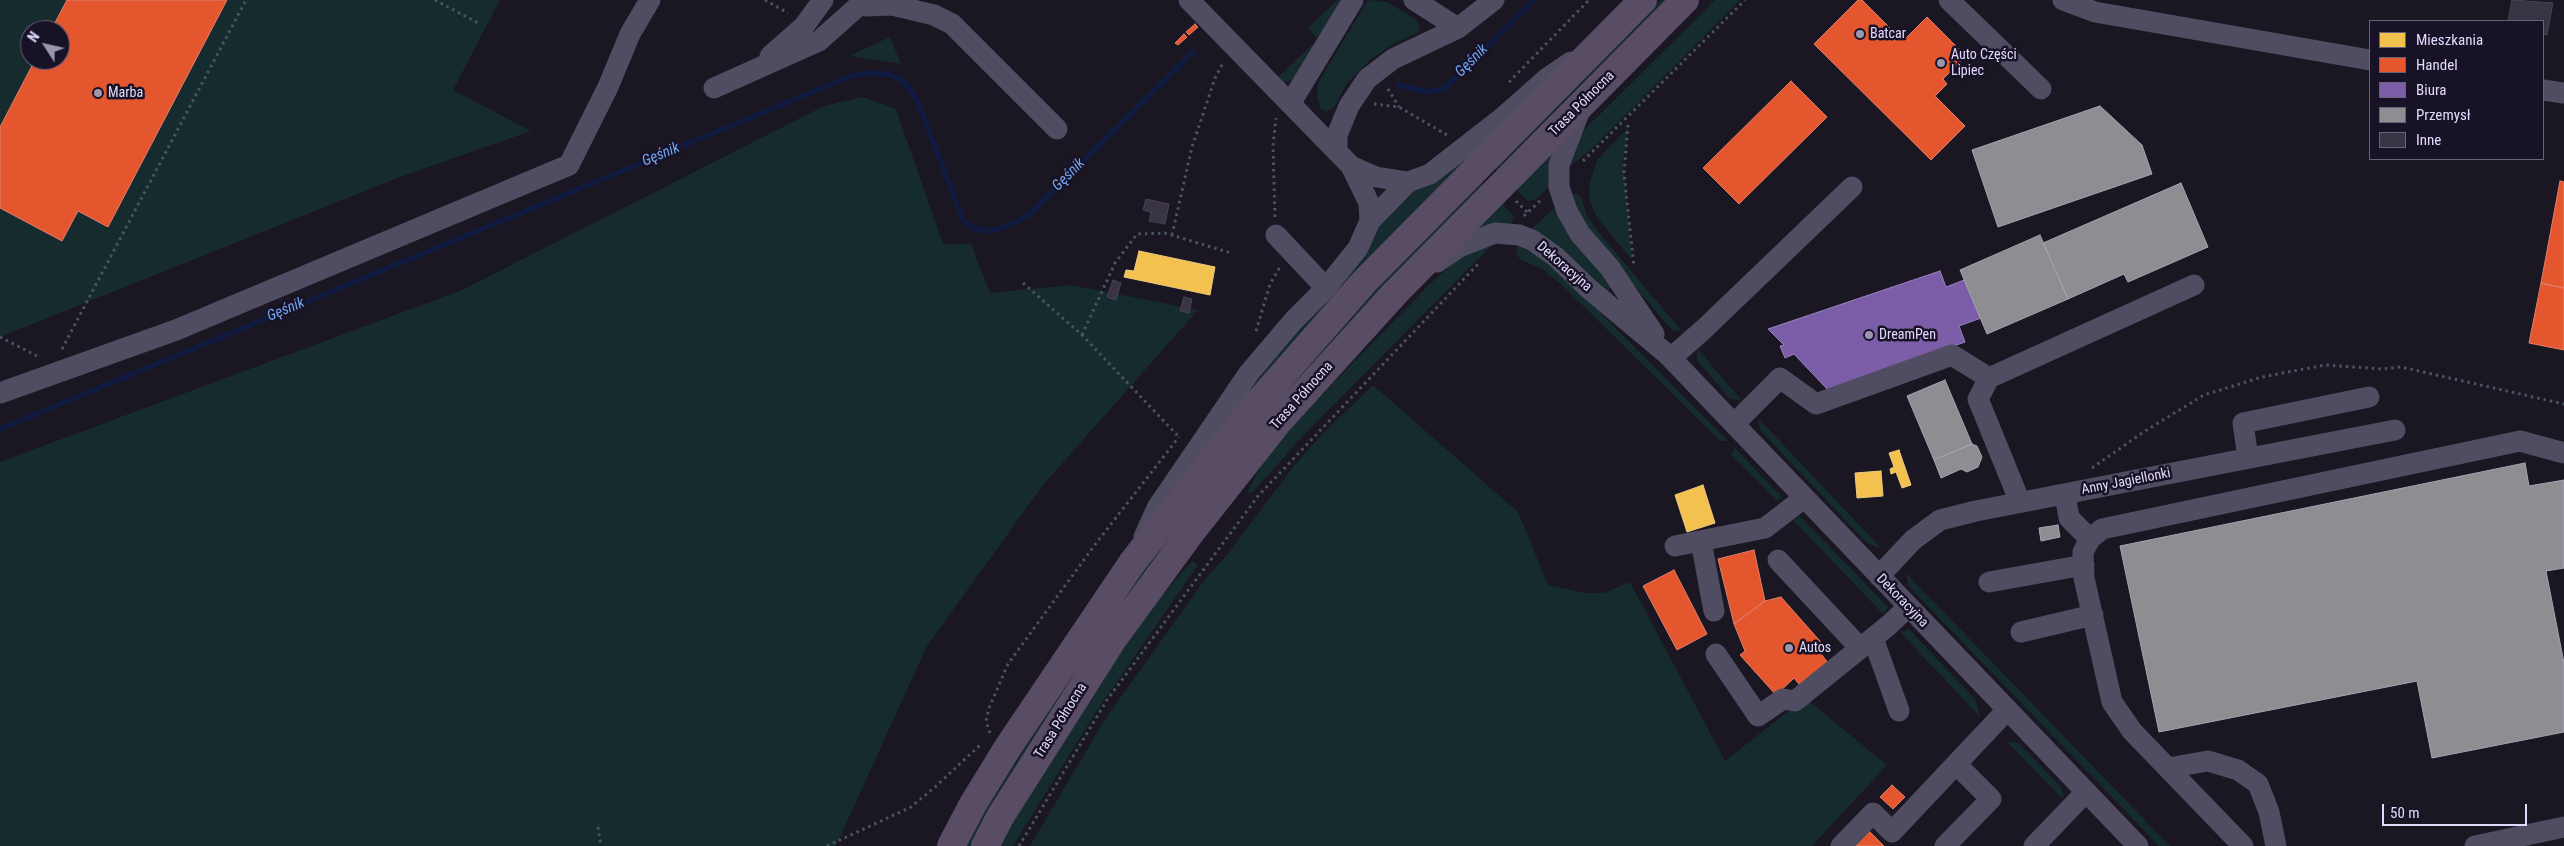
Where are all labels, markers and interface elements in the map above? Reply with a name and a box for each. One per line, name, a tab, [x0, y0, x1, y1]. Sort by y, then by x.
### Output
north arrow	[20, 20, 70, 70]
legend	[2369, 20, 2544, 160]
place label: Batcar	[1870, 26, 1906, 42]
marker: Batcar	[1854, 28, 1866, 40]
text: N	[25, 29, 43, 45]
text: Mieszkania	[2416, 31, 2483, 49]
water label: Gęśnik	[1452, 41, 1492, 81]
place label: Auto Części Lipiec	[1951, 47, 2017, 80]
text: Handel	[2416, 56, 2458, 74]
marker: Auto Części Lipiec	[1935, 57, 1947, 69]
street label: Trasa Północna	[1546, 68, 1618, 140]
text: Biura	[2416, 81, 2446, 99]
place label: Marba	[108, 85, 143, 101]
marker: Marba	[92, 87, 104, 99]
text: Przemysł	[2416, 106, 2471, 124]
text: Inne	[2416, 131, 2441, 149]
water label: Gęśnik	[640, 139, 682, 171]
water label: Gęśnik	[1049, 155, 1089, 195]
street label: Dekoracyjna	[1533, 239, 1595, 295]
water label: Gęśnik	[265, 294, 307, 326]
place label: DreamPen	[1879, 327, 1936, 343]
marker: DreamPen	[1863, 329, 1875, 341]
street label: Trasa Północna	[1267, 359, 1337, 433]
street label: Anny Jagiellonki	[2080, 465, 2172, 499]
street label: Dekoracyjna	[1873, 571, 1931, 631]
place label: Autos	[1799, 640, 1831, 656]
marker: Autos	[1783, 642, 1795, 654]
street label: Trasa Północna	[1031, 680, 1091, 762]
scale bar	[2384, 794, 2529, 826]
text: 50 m	[2390, 804, 2420, 822]

